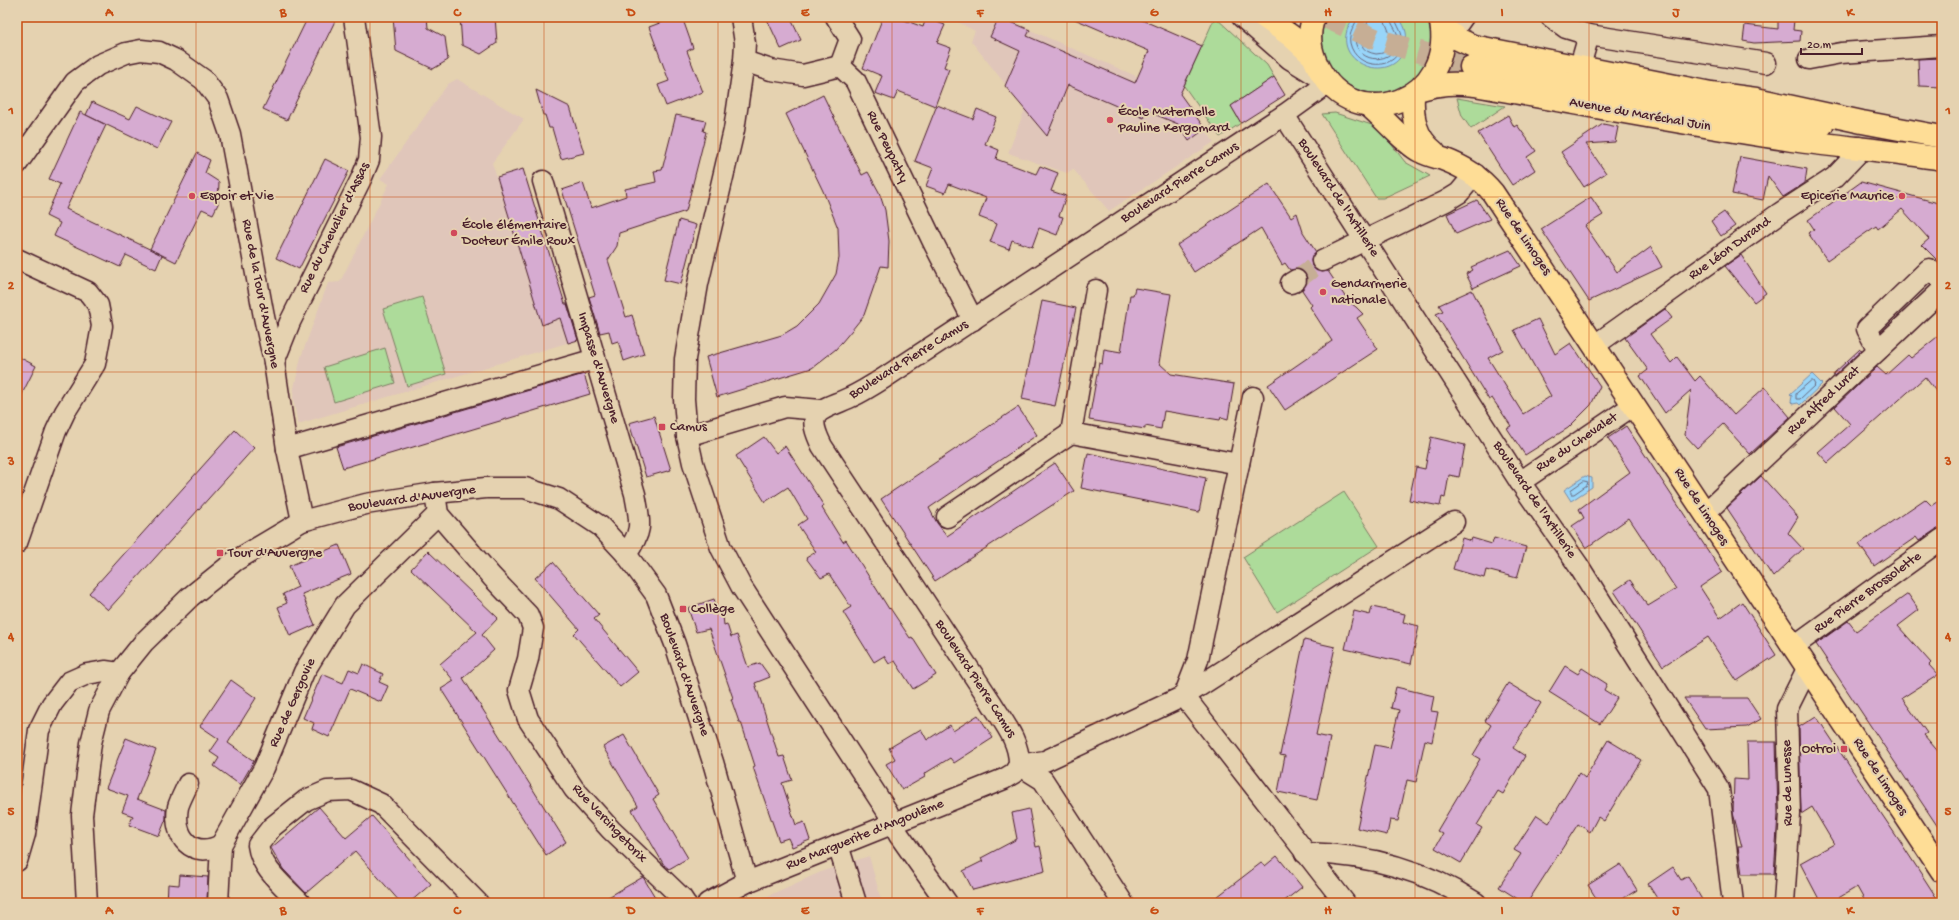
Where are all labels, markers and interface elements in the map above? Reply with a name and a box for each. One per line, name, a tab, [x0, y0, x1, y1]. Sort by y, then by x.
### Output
text: A	[104, 6, 114, 21]
text: B	[279, 6, 288, 21]
text: C	[452, 6, 462, 21]
text: D	[626, 6, 636, 21]
text: E	[801, 6, 810, 21]
text: F	[976, 6, 985, 21]
text: G	[1150, 6, 1159, 21]
text: H	[1324, 6, 1332, 21]
text: I	[1500, 6, 1504, 21]
text: J	[1672, 6, 1681, 21]
text: K	[1845, 6, 1855, 21]
scale bar	[1801, 30, 1862, 56]
text: 20 m	[1807, 39, 1832, 53]
street label: Avenue du Maréchal Juin	[1568, 94, 1712, 136]
text: 1	[7, 104, 14, 119]
place label: École Maternelle Pauline Kergomard	[1117, 104, 1231, 137]
text: 1	[1944, 104, 1951, 119]
street label: Rue Peupatry	[862, 108, 912, 186]
marker: École Maternelle Pauline Kergomard	[1105, 115, 1115, 125]
street label: Boulevard de l'Artillerie	[1293, 135, 1383, 261]
street label: Boulevard Pierre Camus	[1117, 138, 1243, 228]
street label: Rue du Chevalier d'Assas	[296, 159, 375, 296]
place label: Espoir et Vie	[200, 188, 274, 205]
place label: Epicerie Maurice	[1801, 188, 1895, 205]
marker: Espoir et Vie	[187, 191, 197, 201]
marker: Epicerie Maurice	[1897, 191, 1907, 201]
street label: Rue de Limoges	[1491, 195, 1555, 279]
street label: Rue Léon Durand	[1686, 212, 1776, 284]
place label: École élémentaire Docteur Émile Roux	[461, 217, 575, 250]
street label: Rue de la Tour d'Auvergne	[237, 218, 283, 371]
marker: École élémentaire Docteur Émile Roux	[449, 228, 459, 238]
place label: Gendarmerie nationale	[1331, 276, 1408, 309]
text: 2	[8, 279, 15, 294]
text: 2	[1945, 279, 1952, 294]
marker: Gendarmerie nationale	[1318, 287, 1328, 297]
street label: Impasse d'Auvergne	[573, 310, 623, 426]
street label: Boulevard Pierre Camus	[845, 316, 972, 404]
street label: Rue Alfred Lurat	[1784, 362, 1865, 439]
street label: Rue du Chevalet	[1533, 409, 1622, 477]
place label: Camus	[670, 419, 708, 436]
marker: Camus	[657, 422, 667, 432]
street label: Boulevard de l'Artillerie	[1488, 437, 1580, 562]
text: 3	[7, 455, 15, 470]
text: 3	[1944, 455, 1952, 470]
street label: Rue de Limoges	[1670, 465, 1733, 550]
street label: Boulevard d'Auvergne	[346, 482, 478, 516]
place label: Tour d'Auvergne	[227, 545, 323, 562]
marker: Tour d'Auvergne	[215, 548, 225, 558]
street label: Rue Pierre Brossolette	[1811, 548, 1926, 638]
place label: Collège	[691, 601, 735, 618]
marker: Collège	[678, 604, 688, 614]
street label: Boulevard d'Auvergne	[655, 611, 713, 739]
street label: Boulevard Pierre Camus	[930, 616, 1020, 742]
text: 4	[7, 630, 15, 645]
text: 4	[1944, 630, 1952, 645]
street label: Rue de Gergovie	[266, 655, 321, 750]
street label: Rue de Limoges	[1849, 735, 1912, 820]
street label: Rue de Lunesse	[1779, 739, 1797, 826]
place label: Octroi	[1802, 741, 1836, 758]
marker: Octroi	[1839, 744, 1849, 754]
street label: Rue Vercingetorix	[568, 781, 651, 868]
street label: Rue Marguerite d'Angoulême	[784, 795, 947, 875]
text: 5	[8, 805, 15, 820]
text: 5	[1945, 805, 1952, 820]
text: A	[104, 904, 114, 919]
text: B	[279, 904, 288, 919]
text: C	[452, 904, 462, 919]
text: D	[626, 904, 636, 919]
text: E	[801, 904, 810, 919]
text: F	[976, 904, 985, 919]
text: G	[1150, 904, 1159, 919]
text: H	[1324, 904, 1332, 919]
text: I	[1500, 904, 1504, 919]
text: J	[1672, 904, 1681, 919]
text: K	[1845, 904, 1855, 919]

